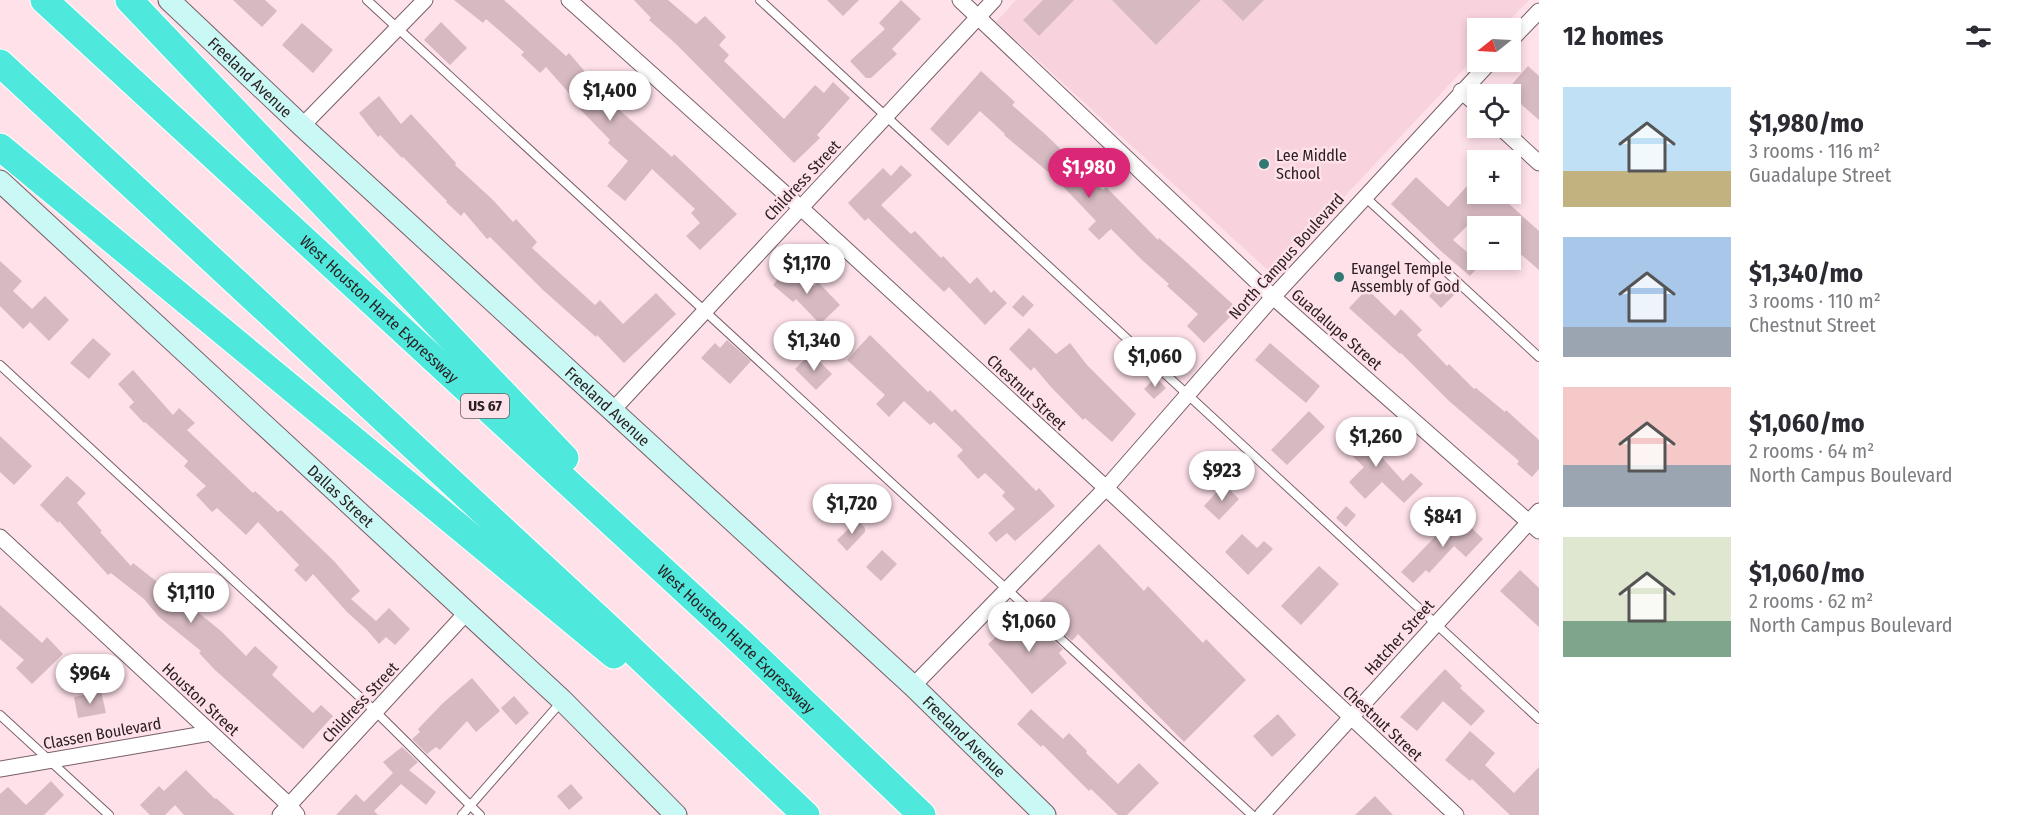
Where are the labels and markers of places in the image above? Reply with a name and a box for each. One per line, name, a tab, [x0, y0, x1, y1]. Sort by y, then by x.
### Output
pin: $1,400	[561, 71, 659, 122]
place label: Lee Middle School	[1276, 146, 1347, 183]
pin: $1,980	[1040, 148, 1138, 199]
marker: Lee Middle School	[1257, 157, 1271, 171]
pin: $1,170	[758, 244, 856, 295]
place label: Evangel Temple Assembly of God	[1351, 259, 1460, 296]
marker: Evangel Temple Assembly of God	[1332, 270, 1346, 284]
pin: $1,340	[765, 321, 863, 372]
pin: $1,060	[1106, 337, 1204, 388]
pin: $1,260	[1327, 417, 1425, 468]
pin: $923	[1186, 451, 1258, 502]
pin: $1,720	[803, 484, 901, 535]
pin: $841	[1407, 497, 1479, 548]
pin: $1,110	[142, 573, 240, 624]
pin: $1,060	[980, 602, 1078, 653]
pin: $964	[54, 654, 126, 705]

